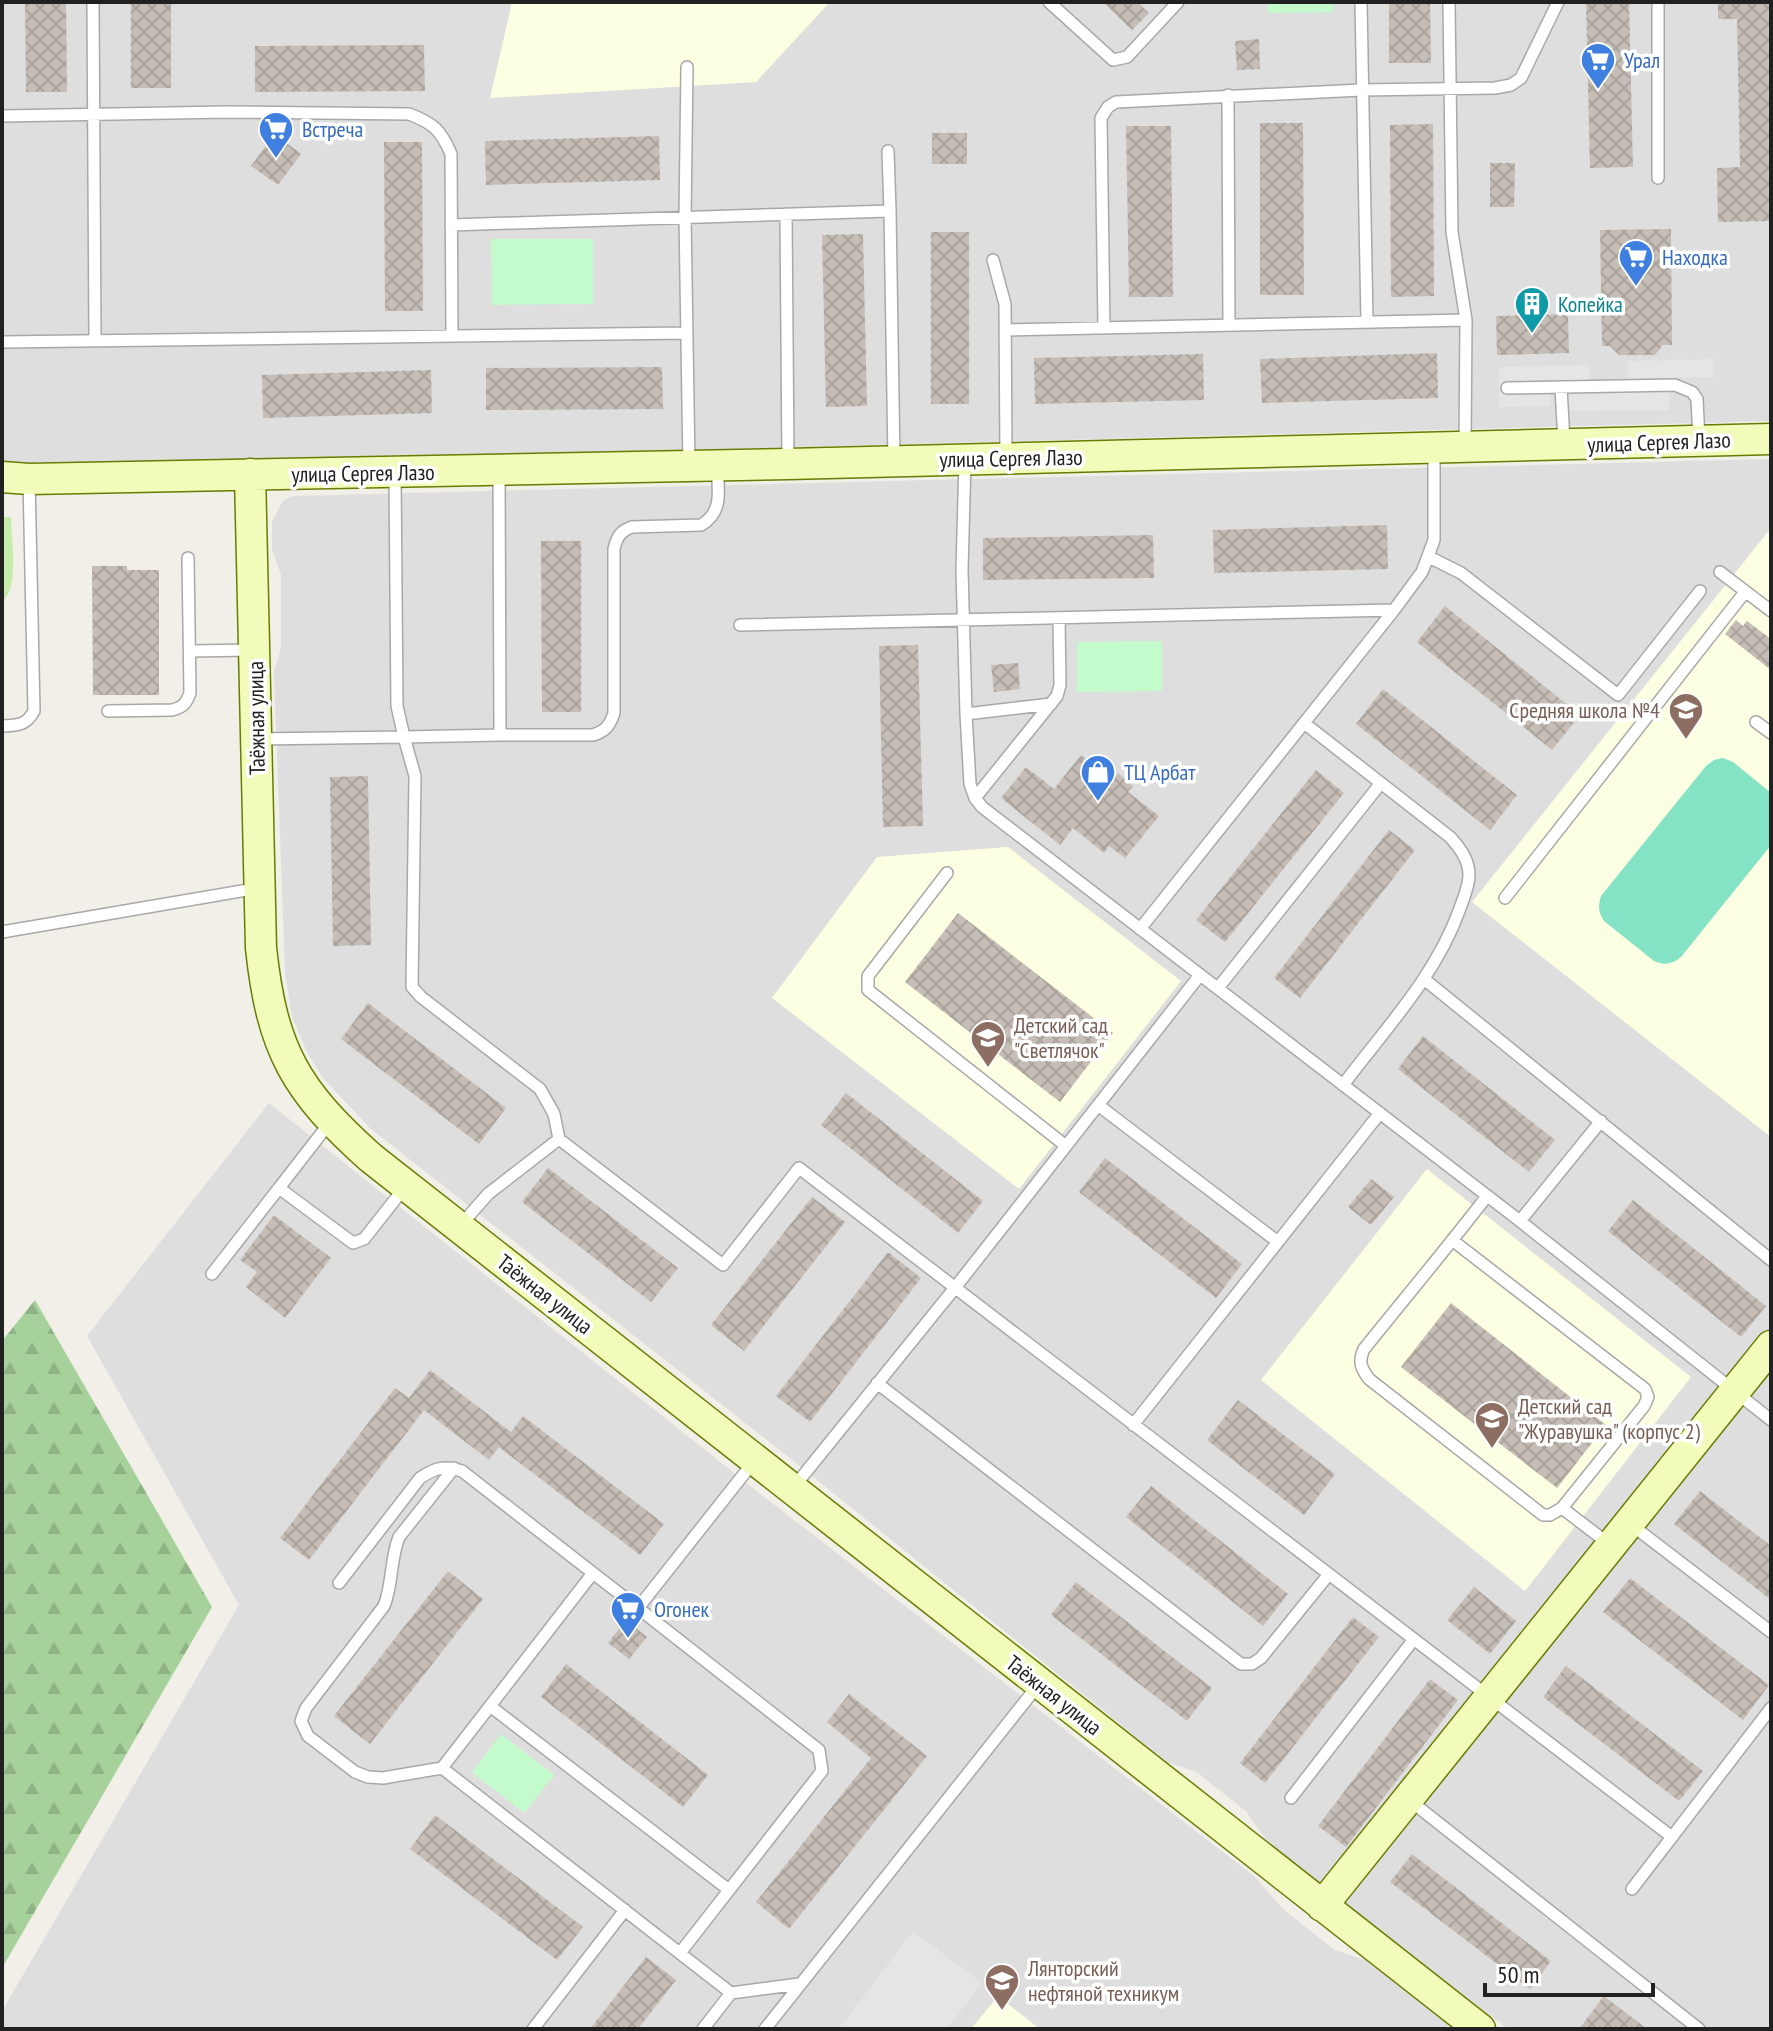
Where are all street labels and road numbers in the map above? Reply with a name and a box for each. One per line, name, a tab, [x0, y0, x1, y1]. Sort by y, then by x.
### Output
street label: улица Сергея Лазо	[1587, 426, 1731, 458]
street label: улица Сергея Лазо	[939, 443, 1083, 473]
street label: улица Сергея Лазо	[291, 458, 435, 488]
street label: Таёжная улица	[241, 661, 271, 775]
street label: Таёжная улица	[491, 1248, 599, 1340]
street label: Таёжная улица	[1000, 1649, 1108, 1741]

